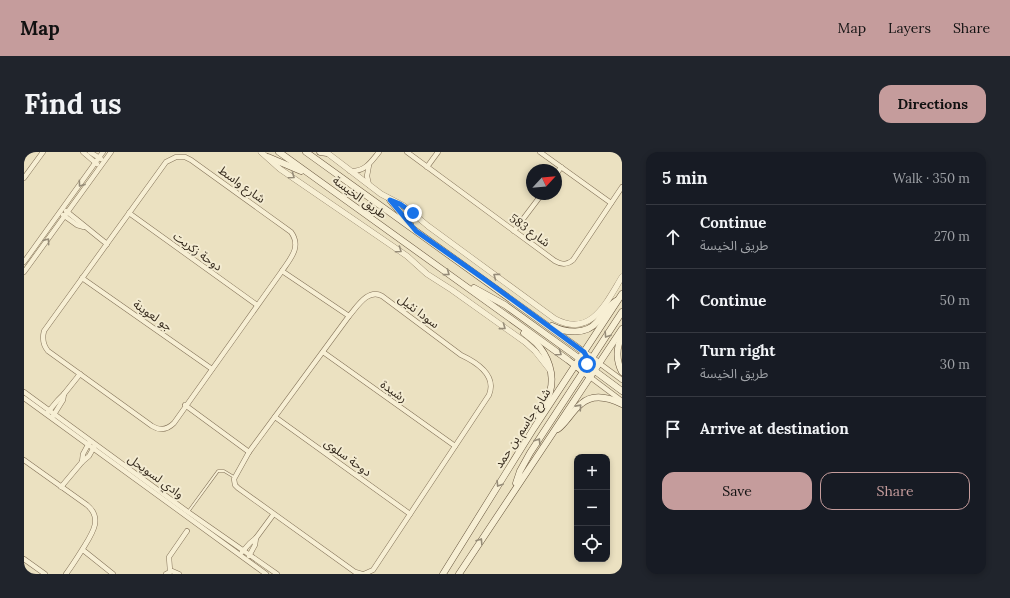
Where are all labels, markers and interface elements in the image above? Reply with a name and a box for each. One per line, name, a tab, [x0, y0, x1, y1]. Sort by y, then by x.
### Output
text: Map	[20, 16, 60, 40]
text: Map	[838, 19, 866, 37]
text: Layers	[888, 19, 931, 37]
text: Share	[953, 19, 990, 37]
button: Directions	[879, 85, 986, 123]
text: Find us	[24, 86, 122, 122]
street label: شارع واسط	[215, 162, 268, 208]
north arrow	[526, 164, 562, 200]
text: 5 min	[662, 167, 708, 189]
text: Walk · 350 m	[893, 170, 970, 187]
one-way arrow	[287, 171, 294, 178]
street label: طريق الخيسة	[329, 172, 390, 222]
one-way arrow	[79, 179, 86, 186]
route end	[404, 204, 422, 222]
street label: شارع 583	[506, 210, 553, 251]
text: Continue	[700, 213, 766, 232]
icon: ahead	[662, 226, 684, 248]
street label: دوحة زكريت	[170, 228, 226, 274]
text: 270 m	[934, 228, 970, 245]
text: طريق الخيسة	[700, 237, 768, 254]
one-way arrow	[42, 238, 49, 245]
one-way arrow	[394, 245, 401, 252]
one-way arrow	[443, 268, 450, 275]
one-way arrow	[493, 274, 500, 281]
icon: ahead	[662, 290, 684, 312]
street label: سودا نثيل	[395, 291, 443, 331]
text: Continue	[700, 291, 766, 310]
text: 50 m	[940, 292, 970, 309]
street label: جو لعوينة	[130, 296, 176, 334]
one-way arrow	[499, 322, 506, 329]
one-way arrow	[604, 331, 612, 338]
text: Turn right	[700, 341, 776, 360]
one-way arrow	[555, 348, 562, 356]
icon: right	[662, 354, 684, 376]
route start	[578, 355, 596, 373]
text: 30 m	[940, 356, 970, 373]
text: طريق الخيسة	[700, 365, 768, 382]
street label: رشيدة	[378, 376, 410, 406]
street label: شارع جاسم بن حمد	[491, 385, 555, 472]
one-way arrow	[574, 404, 581, 411]
icon: arrive	[662, 418, 684, 440]
text: Arrive at destination	[700, 419, 849, 438]
street label: دوحة سلوى	[321, 435, 375, 479]
one-way arrow	[533, 438, 541, 445]
street label: وادي لسويحل	[124, 451, 187, 503]
map controls	[574, 454, 610, 562]
button: +	[574, 454, 610, 490]
button: Save	[662, 472, 812, 510]
button: Share	[820, 472, 970, 510]
one-way arrow	[496, 480, 503, 487]
button: −	[574, 490, 610, 526]
button: locate	[574, 526, 610, 562]
one-way arrow	[475, 539, 482, 546]

